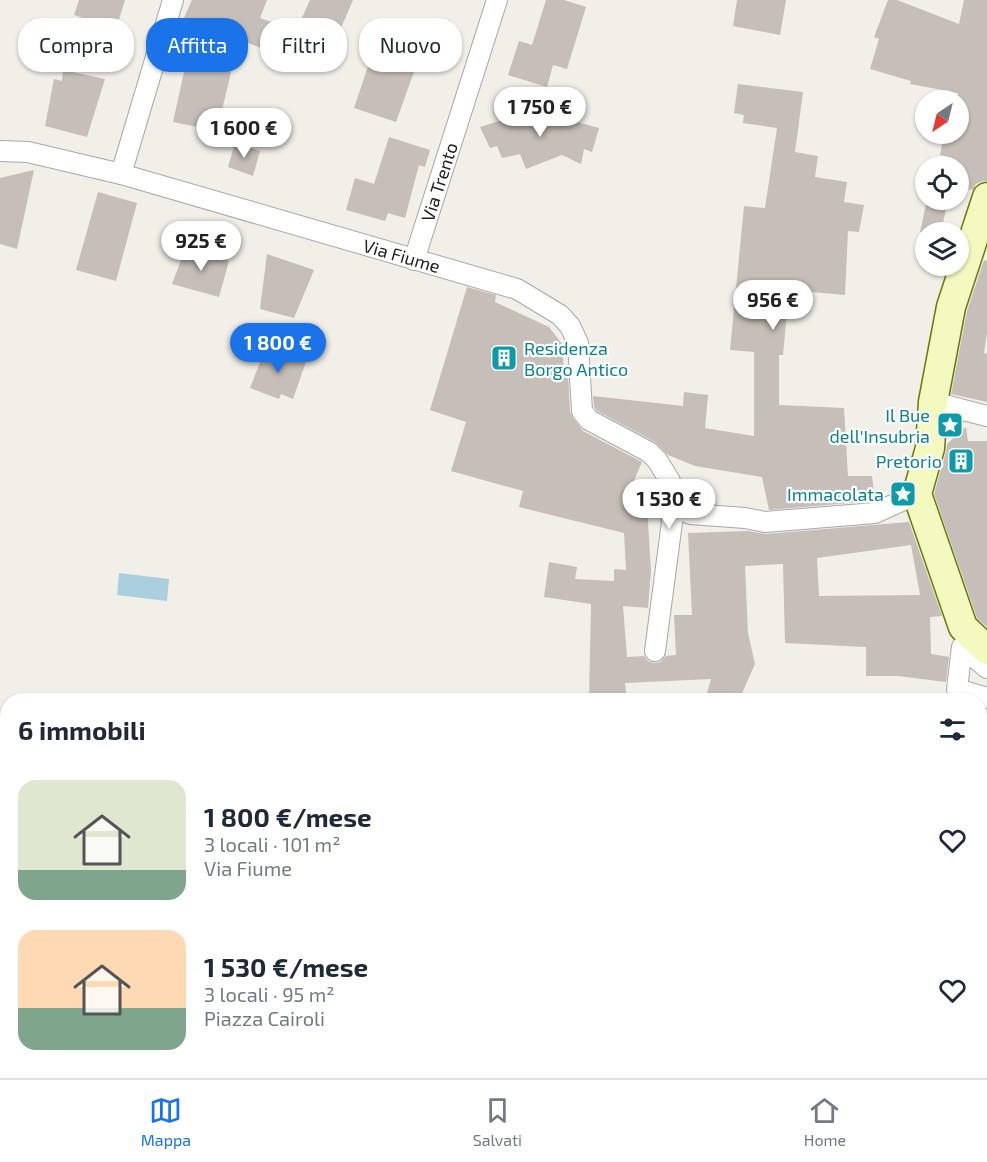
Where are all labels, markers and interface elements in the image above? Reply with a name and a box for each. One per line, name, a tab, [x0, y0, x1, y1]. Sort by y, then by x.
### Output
chip: Compra	[18, 18, 134, 72]
chip: Affitta	[146, 18, 248, 72]
chip: Filtri	[260, 18, 347, 72]
chip: Nuovo	[359, 18, 462, 72]
pin: 1 750 €	[485, 87, 595, 138]
north arrow	[915, 90, 969, 144]
map controls	[915, 90, 969, 276]
text: 1 750 €	[508, 94, 572, 118]
pin: 1 600 €	[189, 108, 299, 159]
text: 1 600 €	[210, 115, 278, 139]
street label: Via Trento	[416, 140, 462, 224]
button: locate	[915, 156, 969, 210]
pin: 925 €	[159, 221, 243, 272]
button: layers	[915, 222, 969, 276]
text: 925 €	[175, 228, 227, 252]
street label: Via Fiume	[361, 234, 443, 277]
pin: 956 €	[731, 280, 815, 331]
text: 956 €	[747, 287, 799, 311]
pin: 1 800 €	[223, 323, 333, 374]
text: 1 800 €	[244, 330, 312, 354]
place label: Residenza Borgo Antico	[524, 337, 628, 380]
building icon: Residenza Borgo Antico	[489, 343, 519, 373]
place label: Il Bue dell'Insubria	[830, 404, 930, 447]
place icon: Il Bue dell'Insubria	[935, 410, 965, 440]
building icon: Pretorio	[946, 446, 976, 476]
place label: Pretorio	[876, 450, 942, 472]
pin: 1 530 €	[614, 479, 724, 530]
place icon: Immacolata	[888, 479, 918, 509]
place label: Immacolata	[787, 483, 884, 505]
text: 1 530 €	[636, 486, 702, 510]
icon: filters	[936, 713, 969, 746]
text: 6 immobili	[18, 714, 146, 745]
text: 1 800 €/mese	[204, 801, 372, 832]
icon: home	[66, 804, 138, 876]
icon: heart	[936, 824, 969, 857]
text: 3 locali · 101 m²	[204, 832, 340, 856]
text: Via Fiume	[204, 856, 292, 880]
text: 1 530 €/mese	[204, 951, 368, 982]
icon: home	[66, 954, 138, 1026]
icon: heart	[936, 974, 969, 1007]
text: 3 locali · 95 m²	[204, 982, 335, 1006]
text: Piazza Cairoli	[204, 1006, 325, 1030]
tab: Mappa	[141, 1094, 191, 1149]
tab: Salvati	[473, 1094, 522, 1149]
tab: Home	[804, 1094, 846, 1149]

